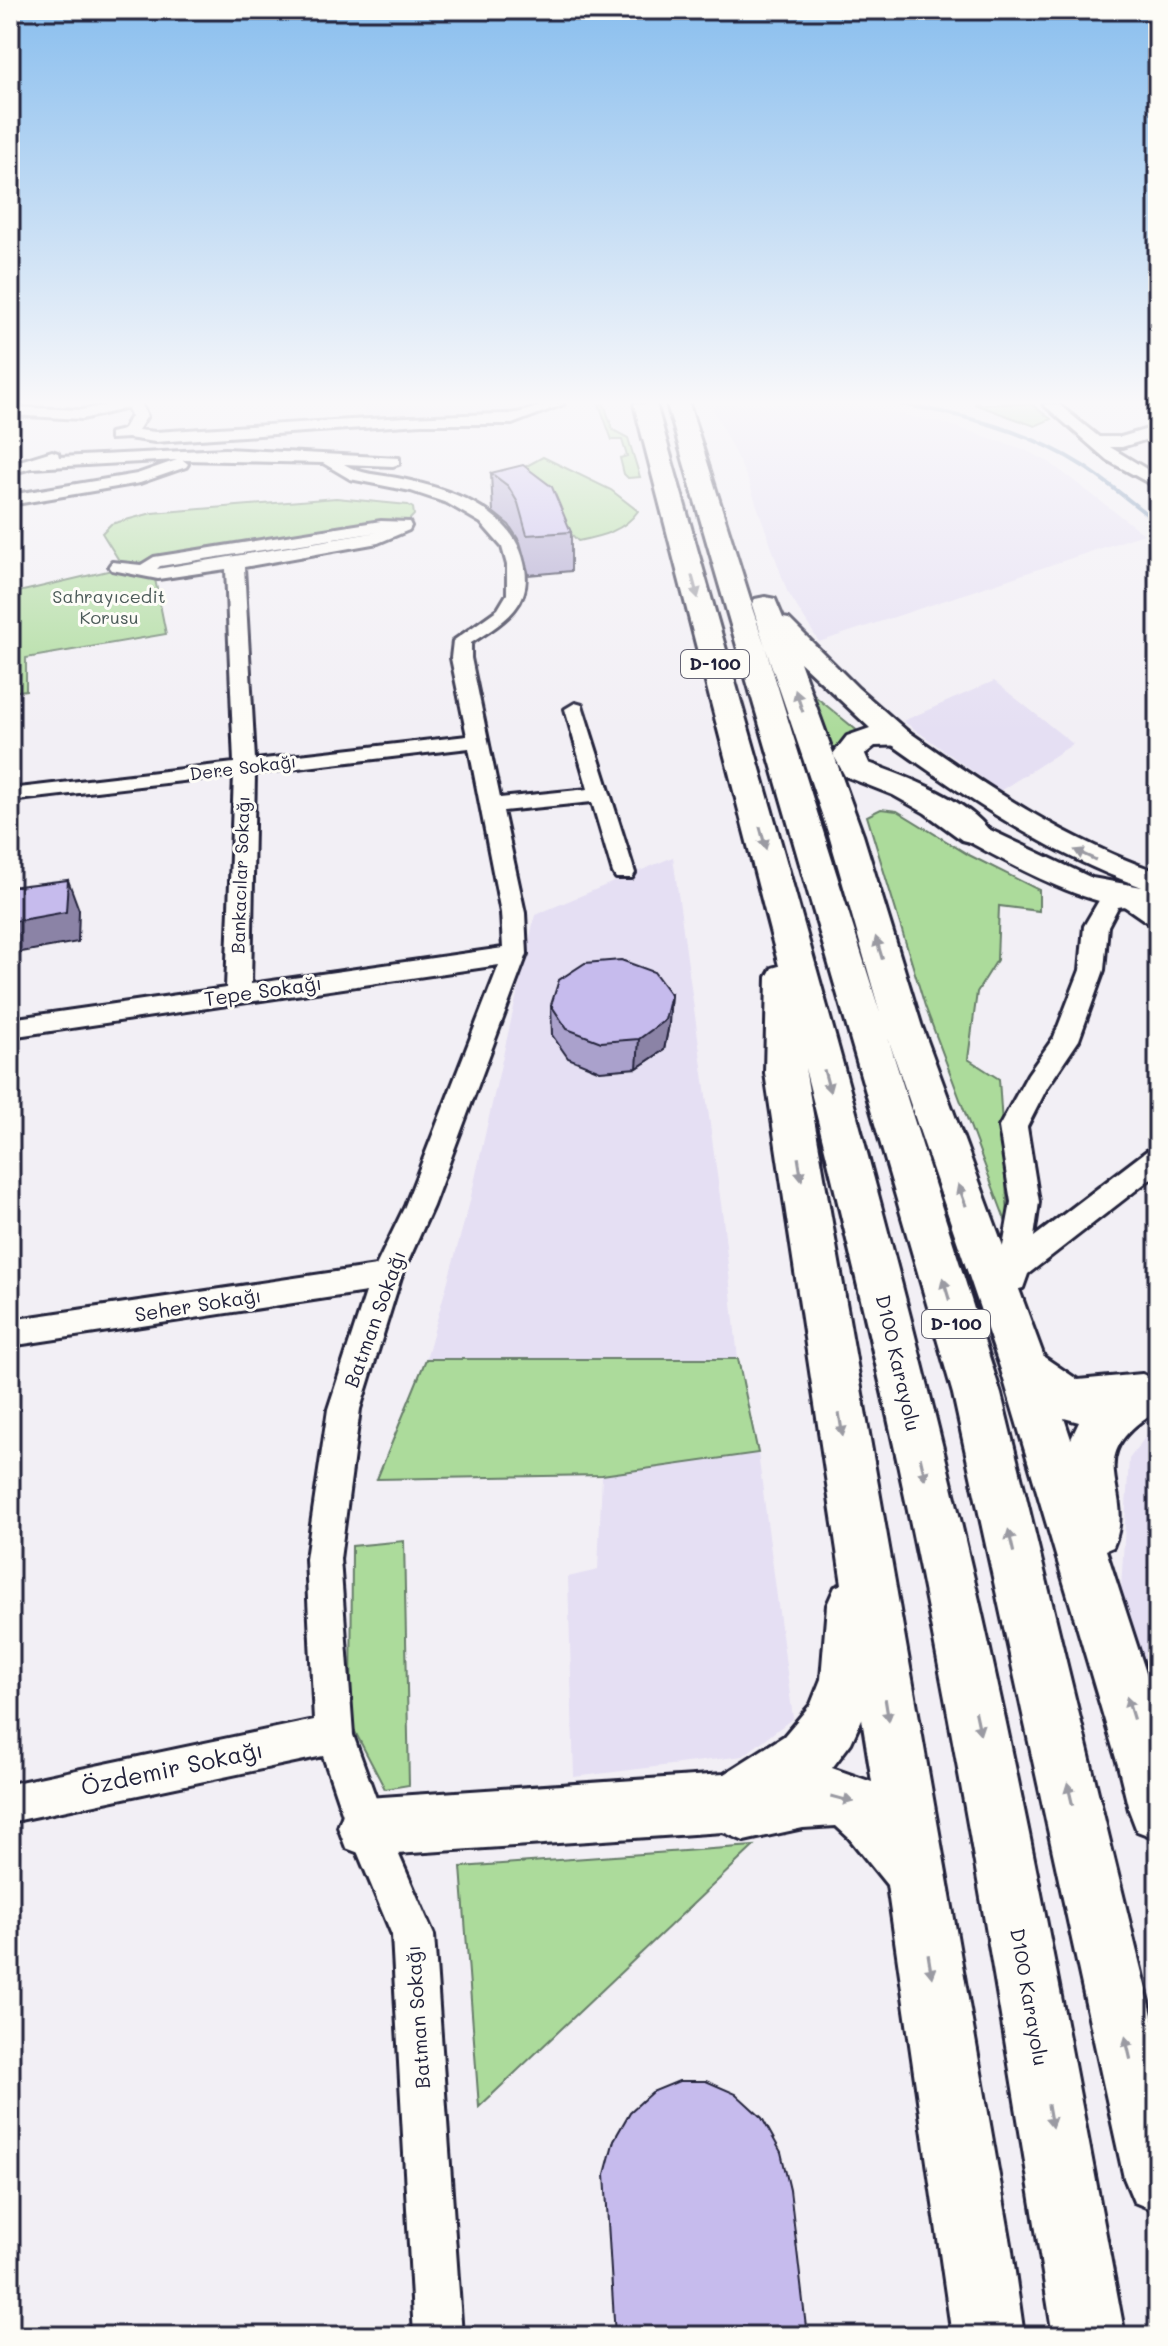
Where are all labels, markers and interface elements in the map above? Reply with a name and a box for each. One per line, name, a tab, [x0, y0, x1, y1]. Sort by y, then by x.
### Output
one-way arrow	[689, 574, 701, 599]
park label: Sahrayıcedit Korusu	[52, 584, 166, 629]
road number: D-100	[681, 650, 749, 678]
one-way arrow	[792, 689, 804, 713]
street label: Dere Sokağı	[188, 749, 298, 785]
street label: Bankacılar Sokağı	[225, 796, 255, 954]
one-way arrow	[757, 825, 769, 850]
one-way arrow	[1073, 848, 1097, 862]
one-way arrow	[872, 936, 885, 960]
street label: Tepe Sokağı	[202, 969, 323, 1011]
one-way arrow	[822, 1068, 834, 1093]
one-way arrow	[794, 1157, 807, 1182]
one-way arrow	[955, 1183, 967, 1207]
street label: Batman Sokağı	[337, 1247, 411, 1391]
one-way arrow	[939, 1277, 952, 1301]
street label: Seher Sokağı	[133, 1281, 263, 1327]
street label: D100 Karayolu	[871, 1292, 927, 1433]
road number: D-100	[922, 1310, 990, 1338]
one-way arrow	[835, 1413, 848, 1438]
one-way arrow	[917, 1457, 930, 1482]
one-way arrow	[1004, 1528, 1017, 1553]
one-way arrow	[1123, 1696, 1136, 1720]
one-way arrow	[882, 1698, 894, 1723]
one-way arrow	[972, 1711, 985, 1736]
street label: Özdemir Sokağı	[78, 1733, 266, 1802]
one-way arrow	[1063, 1782, 1075, 1807]
one-way arrow	[830, 1793, 854, 1806]
street label: D100 Karayolu	[1005, 1926, 1055, 2068]
street label: Batman Sokağı	[399, 1945, 435, 2090]
one-way arrow	[924, 1954, 936, 1979]
one-way arrow	[1121, 2035, 1134, 2060]
one-way arrow	[1044, 2104, 1057, 2129]

